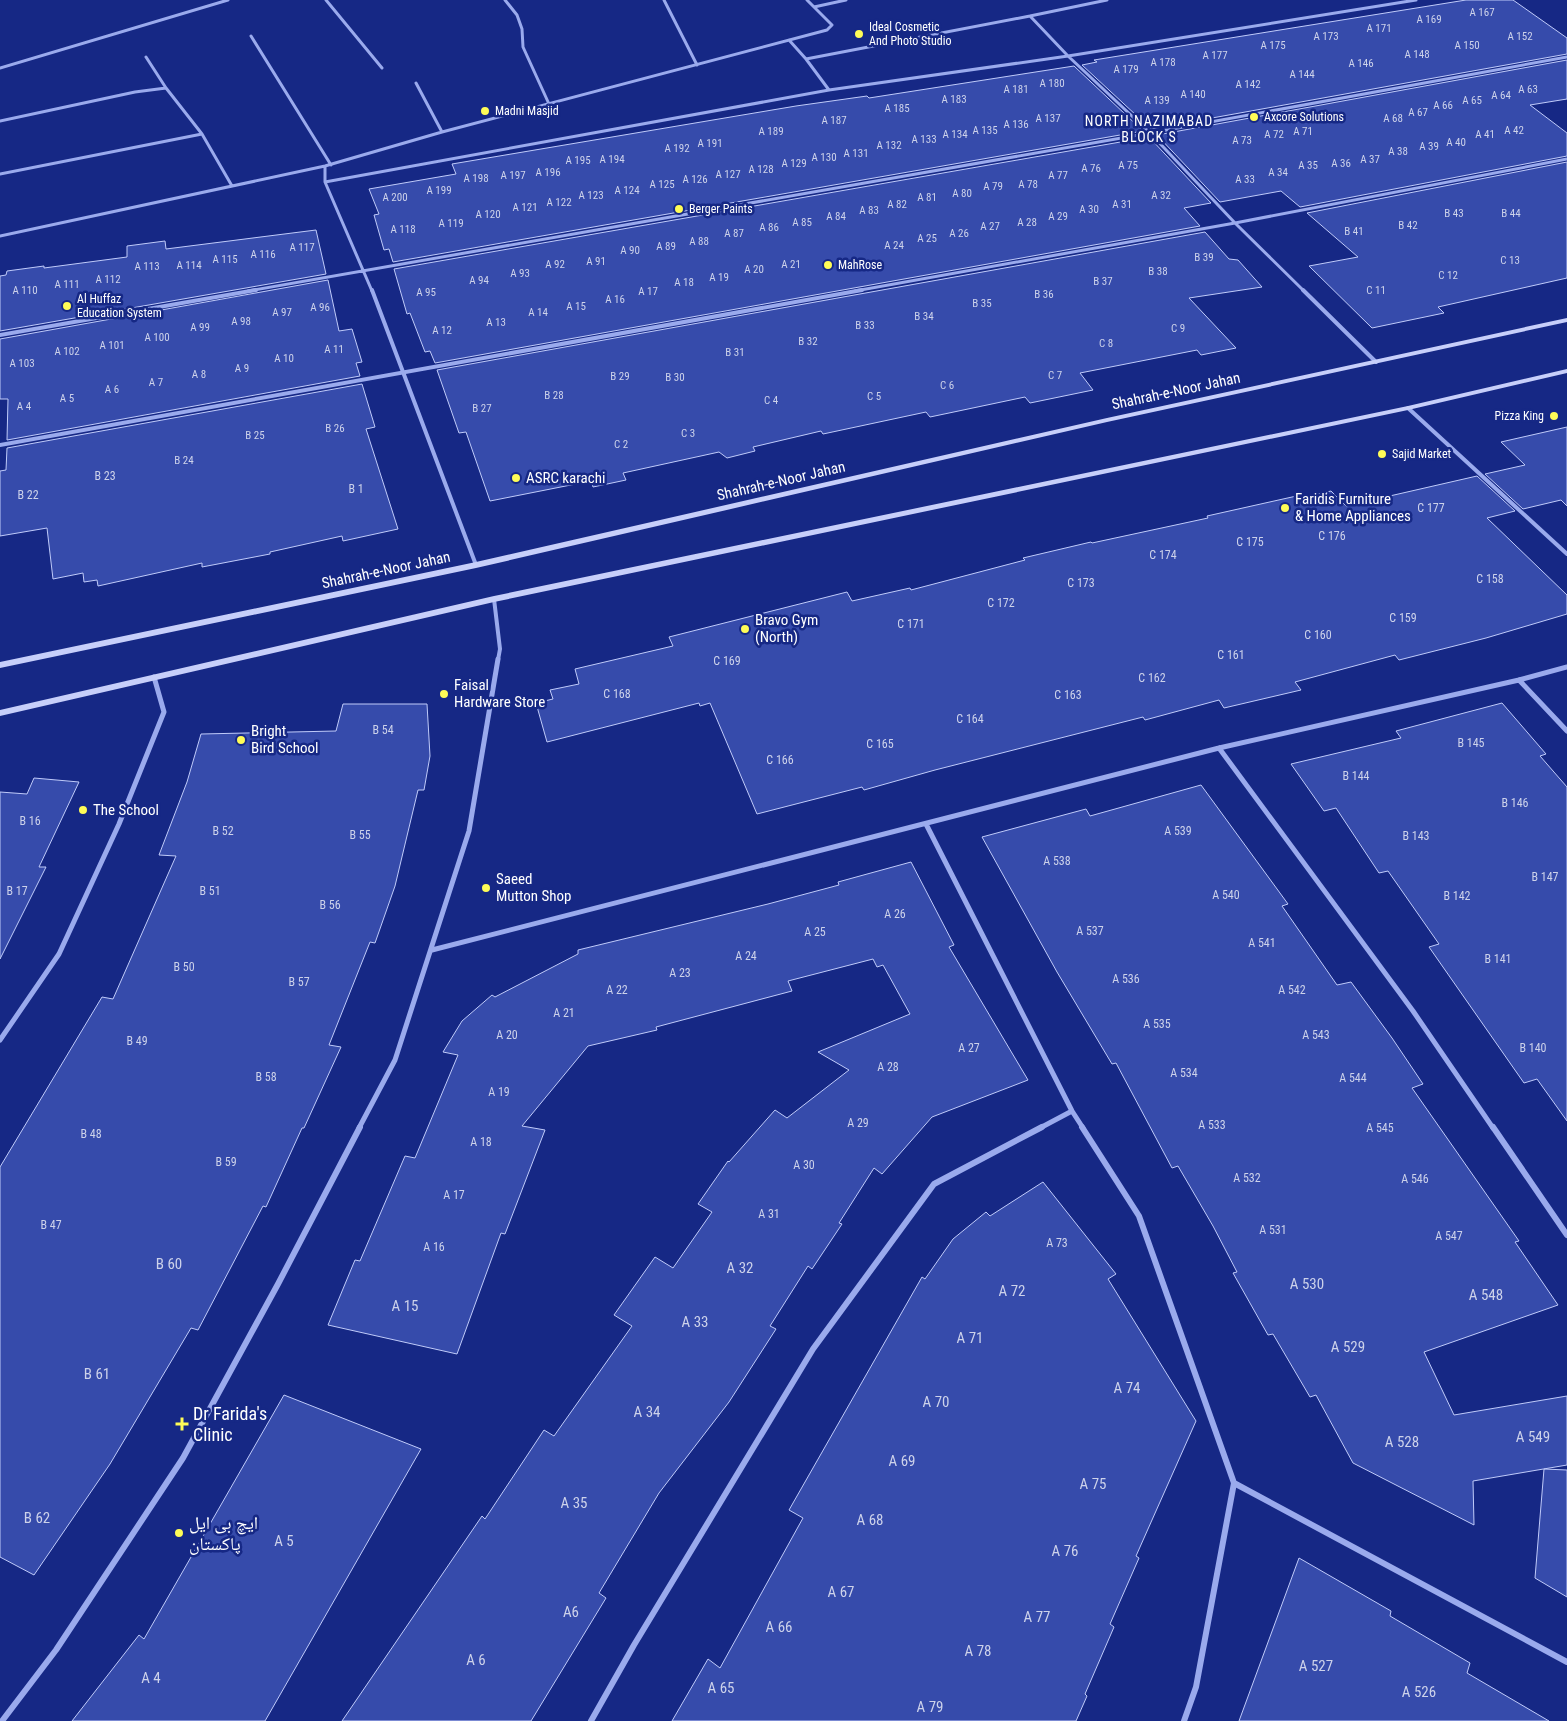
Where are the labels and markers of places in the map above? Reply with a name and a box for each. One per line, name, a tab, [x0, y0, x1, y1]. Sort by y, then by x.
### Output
place label: Ideal Cosmetic And Photo Studio	[869, 20, 951, 48]
marker: Ideal Cosmetic And Photo Studio	[853, 28, 865, 40]
place label: Madni Masjid	[495, 104, 559, 118]
marker: Madni Masjid	[479, 105, 491, 117]
place label: Axcore Solutions	[1264, 110, 1344, 124]
marker: Axcore Solutions	[1248, 111, 1260, 123]
place label: Berger Paints	[689, 202, 753, 216]
marker: Berger Paints	[673, 203, 685, 215]
place label: MahRose	[838, 258, 882, 272]
marker: MahRose	[822, 259, 834, 271]
place label: Al Huffaz Education System	[77, 292, 162, 320]
marker: Al Huffaz Education System	[61, 300, 73, 312]
place label: Pizza King	[1495, 409, 1544, 423]
marker: Pizza King	[1548, 410, 1560, 422]
place label: Sajid Market	[1392, 447, 1452, 461]
marker: Sajid Market	[1376, 448, 1388, 460]
place label: ASRC karachi	[526, 469, 605, 487]
marker: ASRC karachi	[510, 472, 522, 484]
place label: Faridis Furniture & Home Appliances	[1295, 490, 1411, 525]
marker: Faridis Furniture & Home Appliances	[1279, 502, 1291, 514]
place label: Bravo Gym (North)	[755, 611, 818, 646]
marker: Bravo Gym (North)	[739, 623, 751, 635]
place label: Faisal Hardware Store	[454, 676, 545, 711]
marker: Faisal Hardware Store	[438, 688, 450, 700]
place label: Bright Bird School	[251, 722, 318, 757]
marker: Bright Bird School	[235, 734, 247, 746]
place label: The School	[93, 801, 159, 819]
marker: The School	[77, 804, 89, 816]
place label: Saeed Mutton Shop	[496, 870, 572, 905]
marker: Saeed Mutton Shop	[480, 882, 492, 894]
place label: Dr Farida's Clinic	[193, 1403, 267, 1445]
marker: Dr Farida's Clinic	[175, 1417, 189, 1431]
place label: ایچ بی ایل پاکستان	[189, 1512, 258, 1555]
marker: ایچ بی ایل پاکستان	[173, 1527, 185, 1539]

